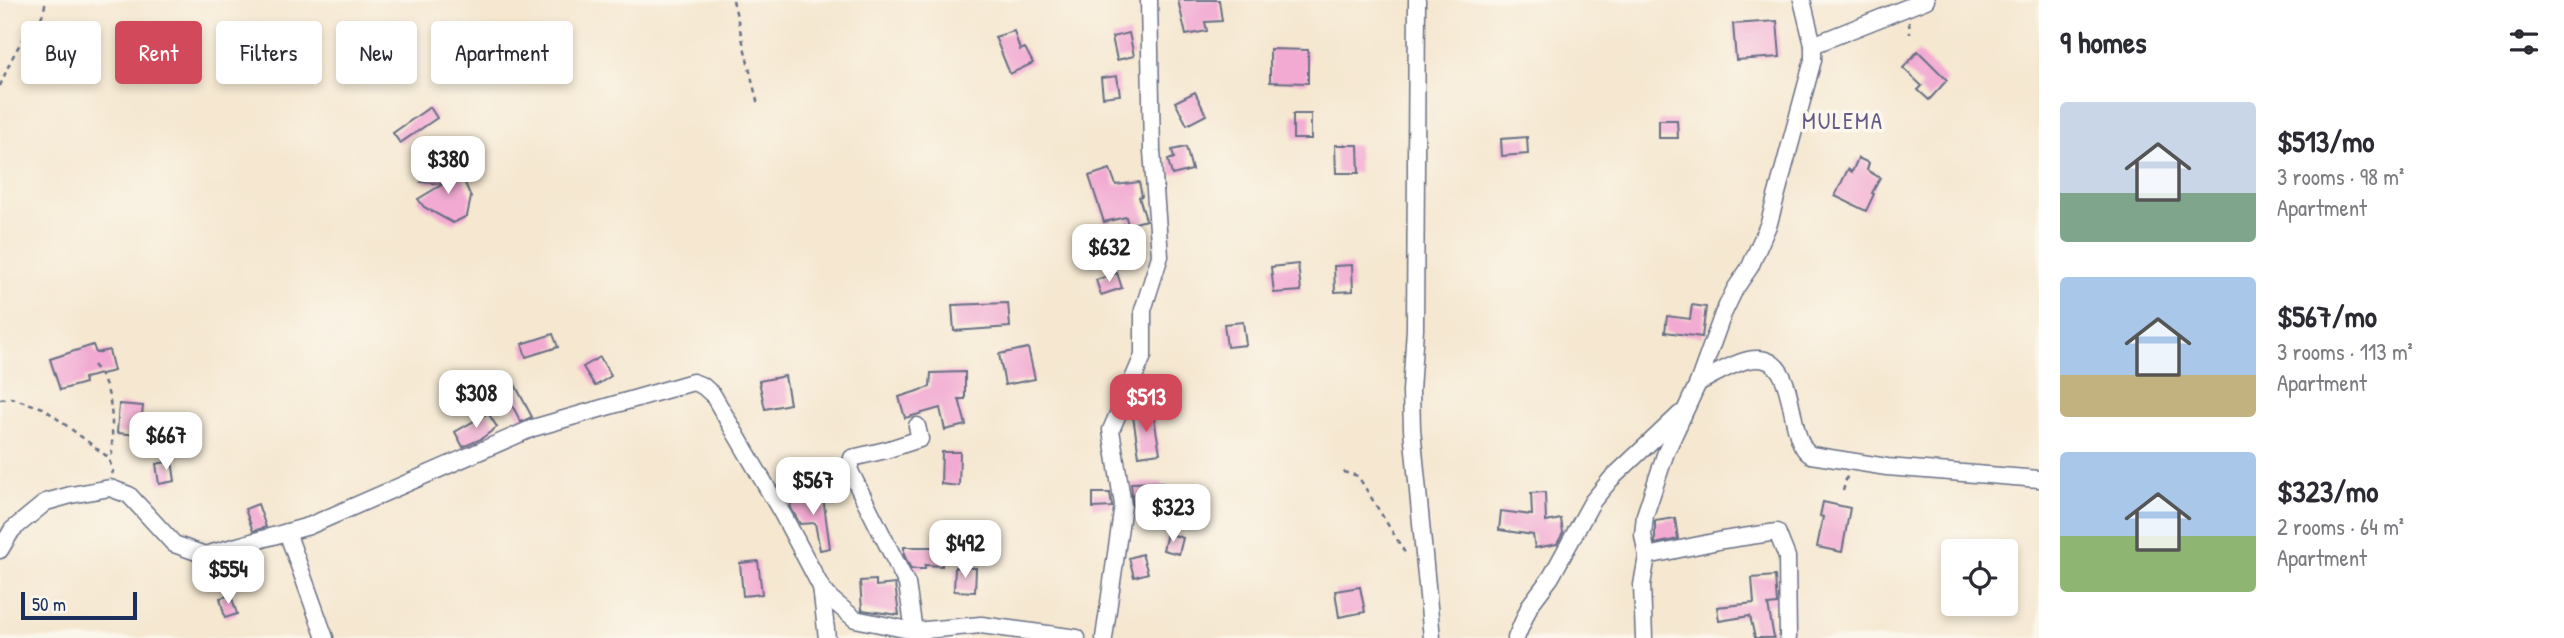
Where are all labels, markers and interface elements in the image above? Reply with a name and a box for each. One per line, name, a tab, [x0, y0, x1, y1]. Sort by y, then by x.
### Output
chip: Buy	[21, 21, 101, 84]
chip: Rent	[115, 21, 202, 84]
chip: Filters	[216, 21, 322, 84]
chip: New	[336, 21, 417, 84]
chip: Apartment	[431, 21, 573, 84]
text: 9 homes	[2060, 22, 2147, 62]
icon: filters	[2505, 23, 2543, 61]
district label: MULEMA	[1802, 105, 1884, 136]
text: $513/mo	[2277, 121, 2374, 161]
icon: home	[2116, 130, 2200, 214]
pin: $380	[407, 136, 489, 196]
text: $380	[427, 143, 469, 174]
text: 3 rooms · 98 m²	[2277, 161, 2404, 192]
text: Apartment	[2277, 192, 2367, 223]
pin: $632	[1068, 224, 1150, 284]
text: $632	[1088, 231, 1130, 262]
text: $567/mo	[2277, 296, 2377, 336]
icon: home	[2116, 305, 2200, 389]
text: 3 rooms · 113 m²	[2277, 336, 2413, 367]
text: Apartment	[2277, 367, 2367, 398]
pin: $308	[435, 370, 517, 430]
pin: $513	[1105, 374, 1187, 434]
text: $308	[455, 377, 497, 408]
text: $513	[1126, 381, 1166, 412]
pin: $667	[125, 412, 207, 472]
text: $667	[145, 419, 187, 450]
pin: $567	[772, 458, 854, 517]
text: $567	[792, 464, 834, 495]
text: $323/mo	[2277, 471, 2378, 511]
icon: home	[2116, 480, 2200, 564]
pin: $323	[1132, 484, 1214, 544]
text: $323	[1151, 491, 1195, 522]
text: 2 rooms · 64 m²	[2277, 511, 2404, 542]
pin: $492	[924, 520, 1006, 580]
text: $492	[945, 527, 985, 558]
map controls	[1941, 539, 2018, 616]
button: locate	[1941, 539, 2018, 616]
text: Apartment	[2277, 542, 2367, 573]
pin: $554	[187, 546, 269, 606]
text: $554	[208, 553, 248, 584]
scale bar	[21, 589, 136, 621]
text: 50 m	[32, 591, 66, 617]

